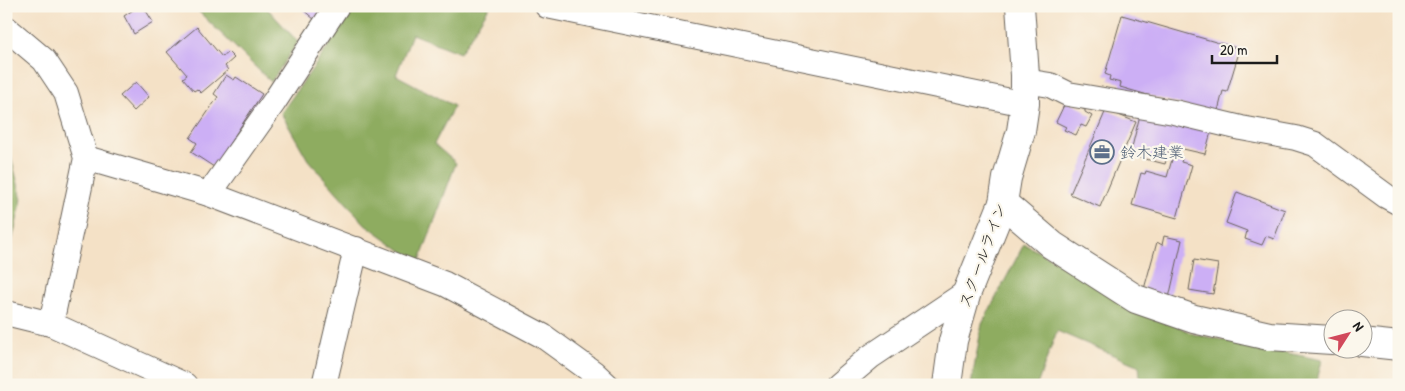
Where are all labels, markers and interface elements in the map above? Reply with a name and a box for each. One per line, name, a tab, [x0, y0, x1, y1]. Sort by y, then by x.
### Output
scale bar	[1212, 32, 1278, 64]
text: 20 m	[1220, 39, 1247, 60]
office icon: 鈴木建業	[1089, 139, 1115, 165]
place label: 鈴木建業	[1120, 141, 1184, 163]
street label: スクールライン	[953, 199, 1011, 311]
north arrow	[1322, 308, 1372, 358]
text: N	[1349, 317, 1369, 335]

